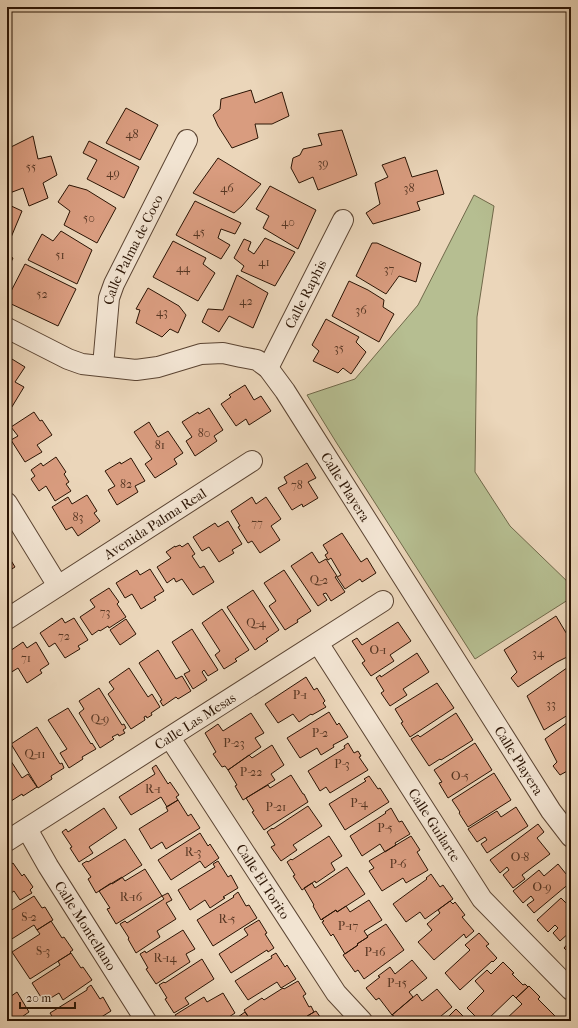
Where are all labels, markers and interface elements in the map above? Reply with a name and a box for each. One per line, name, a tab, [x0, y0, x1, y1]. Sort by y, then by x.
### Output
house number: 48	[125, 127, 139, 141]
house number: 39	[317, 156, 329, 170]
house number: 55	[26, 160, 36, 174]
house number: 49	[106, 166, 120, 180]
house number: 46	[220, 181, 234, 195]
house number: 38	[404, 181, 414, 195]
street label: Calle Palma de Coco	[100, 192, 167, 305]
house number: 50	[83, 211, 95, 225]
house number: 40	[281, 215, 295, 229]
house number: 45	[193, 225, 205, 239]
house number: 51	[55, 248, 65, 262]
house number: 41	[258, 255, 270, 269]
street label: Calle Raphis	[281, 257, 331, 331]
house number: 44	[176, 261, 191, 275]
house number: 37	[384, 262, 395, 276]
house number: 52	[36, 287, 48, 301]
house number: 42	[239, 294, 253, 308]
house number: 36	[355, 303, 367, 317]
house number: 43	[156, 305, 168, 319]
house number: 35	[334, 341, 344, 355]
house number: 80	[198, 426, 210, 440]
house number: 81	[155, 438, 165, 452]
street label: Calle Playera	[317, 449, 374, 525]
house number: 82	[120, 477, 132, 491]
house number: 78	[291, 478, 303, 492]
street label: Avenida Palma Real	[100, 485, 210, 564]
house number: 83	[73, 510, 84, 524]
house number: 77	[251, 516, 263, 530]
house number: Q-2	[310, 573, 328, 587]
house number: 73	[100, 605, 110, 619]
house number: Q-4	[246, 616, 267, 630]
house number: 72	[58, 629, 70, 643]
house number: O-1	[370, 643, 386, 657]
house number: 34	[532, 646, 545, 660]
house number: 71	[21, 651, 31, 665]
house number: P-1	[293, 688, 307, 702]
street label: Calle Las Mesas	[151, 689, 239, 754]
house number: 33	[546, 697, 556, 711]
house number: Q-9	[91, 712, 109, 726]
street label: Calle Playera	[490, 723, 547, 799]
house number: P-2	[312, 726, 328, 740]
house number: P-23	[223, 736, 245, 750]
house number: Q-11	[25, 747, 45, 761]
house number: P-3	[334, 757, 350, 771]
house number: P-22	[240, 765, 262, 779]
house number: O-5	[451, 769, 469, 783]
house number: R-1	[145, 782, 161, 796]
street label: Calle Guilarte	[404, 785, 464, 865]
house number: P-4	[350, 796, 369, 810]
house number: P-21	[266, 800, 286, 814]
house number: P-5	[377, 821, 393, 835]
street label: Calle El Torito	[232, 841, 294, 922]
house number: R-3	[185, 845, 201, 859]
house number: O-8	[511, 850, 529, 864]
house number: P-6	[390, 857, 407, 871]
street label: Calle Montellano	[51, 878, 120, 974]
house number: O-9	[533, 880, 551, 894]
house number: R-16	[120, 890, 143, 904]
house number: S-2	[21, 910, 37, 924]
house number: R-5	[219, 912, 236, 926]
house number: P-17	[338, 919, 358, 933]
house number: S-3	[36, 944, 50, 958]
house number: P-16	[364, 945, 386, 959]
house number: R-14	[153, 951, 177, 965]
house number: P-15	[387, 976, 407, 990]
scale bar	[20, 984, 75, 1010]
text: 20 m	[26, 991, 51, 1005]

